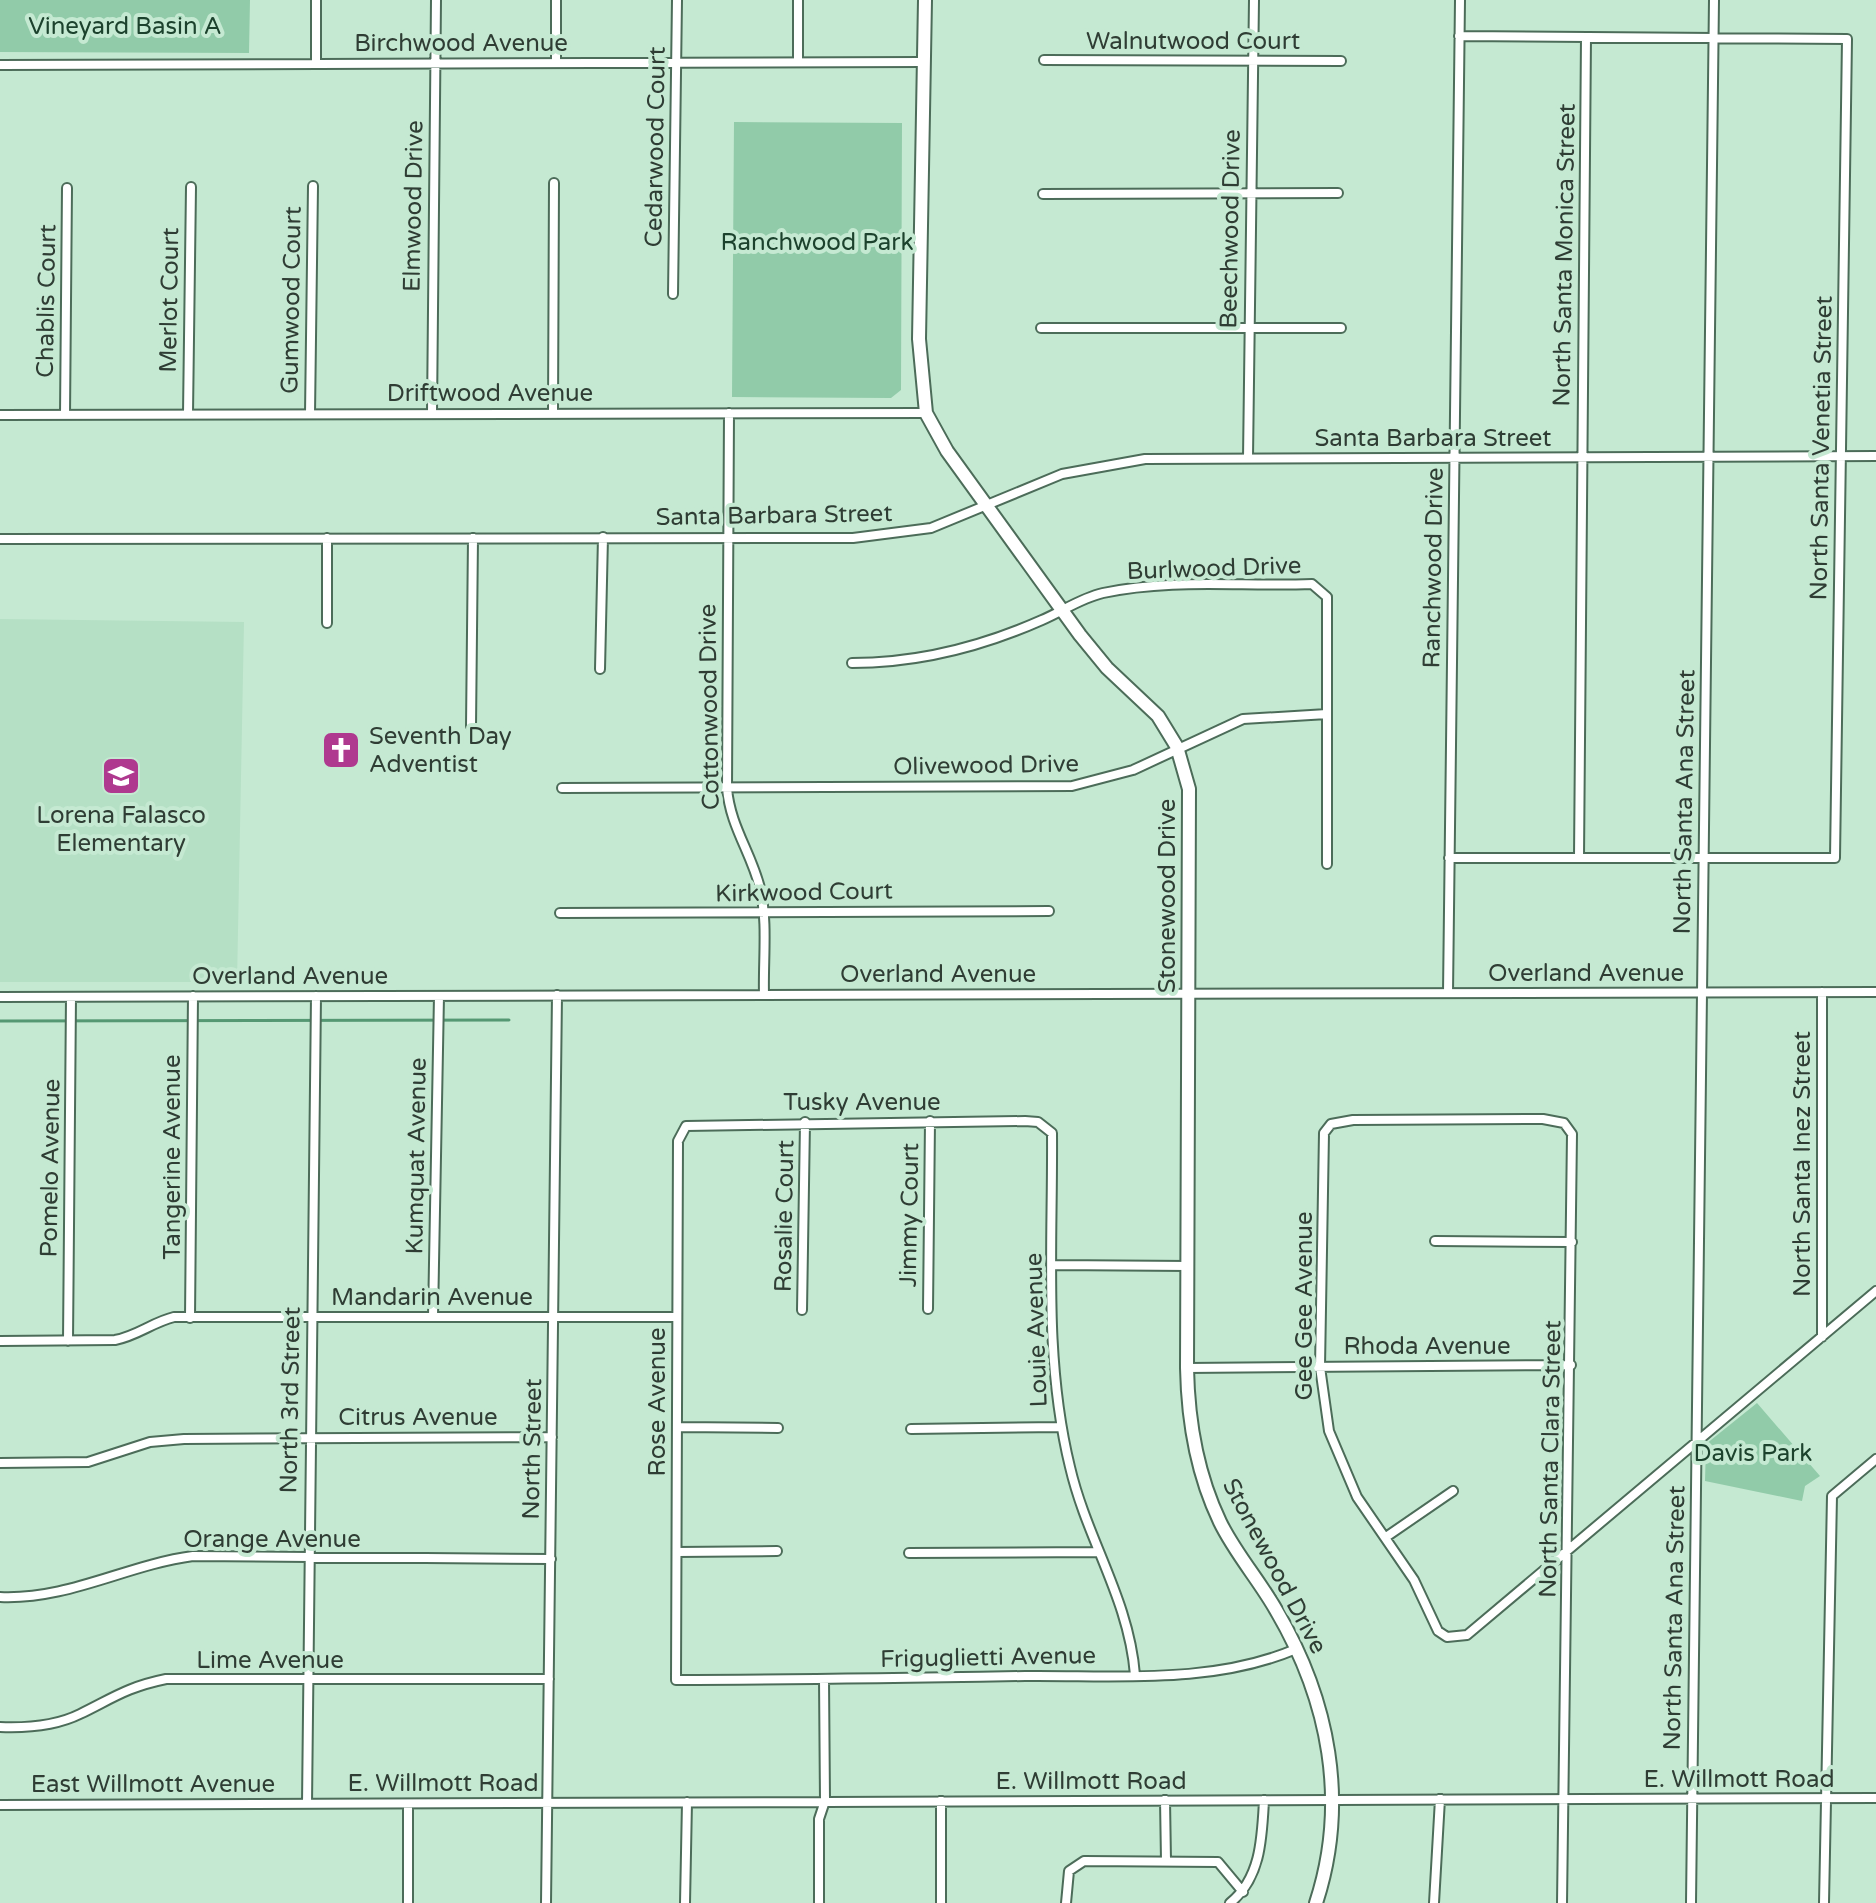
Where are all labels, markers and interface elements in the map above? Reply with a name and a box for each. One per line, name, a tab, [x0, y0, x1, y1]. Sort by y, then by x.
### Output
park label: Vineyard Basin A	[28, 12, 222, 41]
street label: Walnutwood Court	[1086, 27, 1300, 56]
street label: Birchwood Avenue	[354, 29, 568, 58]
street label: Cedarwood Court	[639, 46, 672, 248]
street label: North Santa Monica Street	[1547, 103, 1582, 407]
street label: Elmwood Drive	[398, 120, 429, 292]
street label: Beechwood Drive	[1214, 129, 1247, 329]
street label: Gumwood Court	[275, 206, 308, 394]
street label: Chablis Court	[31, 224, 62, 378]
street label: Merlot Court	[154, 227, 185, 373]
park label: Ranchwood Park	[720, 228, 914, 257]
street label: North Santa Venetia Street	[1804, 295, 1839, 601]
street label: Driftwood Avenue	[387, 379, 593, 408]
street label: Santa Barbara Street	[1315, 424, 1551, 453]
street label: Ranchwood Drive	[1417, 467, 1450, 669]
street label: Santa Barbara Street	[655, 499, 893, 532]
street label: Burlwood Drive	[1126, 551, 1302, 586]
street label: Cottonwood Drive	[693, 604, 726, 810]
street label: North Santa Ana Street	[1668, 669, 1701, 935]
place label: Seventh Day Adventist	[369, 722, 512, 779]
church icon: Seventh Day Adventist	[320, 729, 362, 771]
street label: Olivewood Drive	[893, 749, 1079, 782]
school or university icon: Lorena Falasco Elementary	[100, 755, 142, 797]
street label: Stonewood Drive	[1153, 799, 1182, 993]
place label: Lorena Falasco Elementary	[36, 801, 206, 858]
street label: Kirkwood Court	[715, 876, 893, 909]
street label: Overland Avenue	[1488, 959, 1684, 988]
street label: Overland Avenue	[840, 960, 1036, 989]
street label: Overland Avenue	[192, 962, 388, 991]
street label: North Santa Inez Street	[1788, 1031, 1817, 1297]
street label: Tangerine Avenue	[158, 1054, 187, 1260]
street label: Kumquat Avenue	[400, 1057, 433, 1255]
street label: Pomelo Avenue	[34, 1078, 67, 1258]
street label: Tusky Avenue	[783, 1088, 941, 1117]
street label: Rosalie Court	[769, 1140, 800, 1292]
street label: Jimmy Court	[894, 1143, 925, 1287]
street label: Gee Gee Avenue	[1290, 1211, 1319, 1401]
street label: Louie Avenue	[1019, 1252, 1054, 1408]
street label: Mandarin Avenue	[331, 1283, 533, 1312]
street label: North 3rd Street	[274, 1306, 307, 1494]
street label: North Santa Clara Street	[1534, 1320, 1567, 1598]
street label: Rose Avenue	[643, 1328, 672, 1476]
street label: Rhoda Avenue	[1343, 1332, 1511, 1361]
street label: North Street	[517, 1378, 548, 1520]
street label: Citrus Avenue	[338, 1403, 498, 1432]
park label: Davis Park	[1694, 1439, 1812, 1468]
street label: Stonewood Drive	[1216, 1474, 1333, 1659]
street label: North Santa Ana Street	[1658, 1485, 1691, 1751]
street label: Orange Avenue	[183, 1525, 361, 1554]
street label: Friguglietti Avenue	[880, 1641, 1096, 1674]
street label: Lime Avenue	[196, 1646, 344, 1675]
street label: E. Willmott Road	[1643, 1765, 1835, 1794]
street label: E. Willmott Road	[995, 1767, 1187, 1796]
street label: E. Willmott Road	[347, 1769, 539, 1798]
street label: East Willmott Avenue	[31, 1770, 275, 1799]

